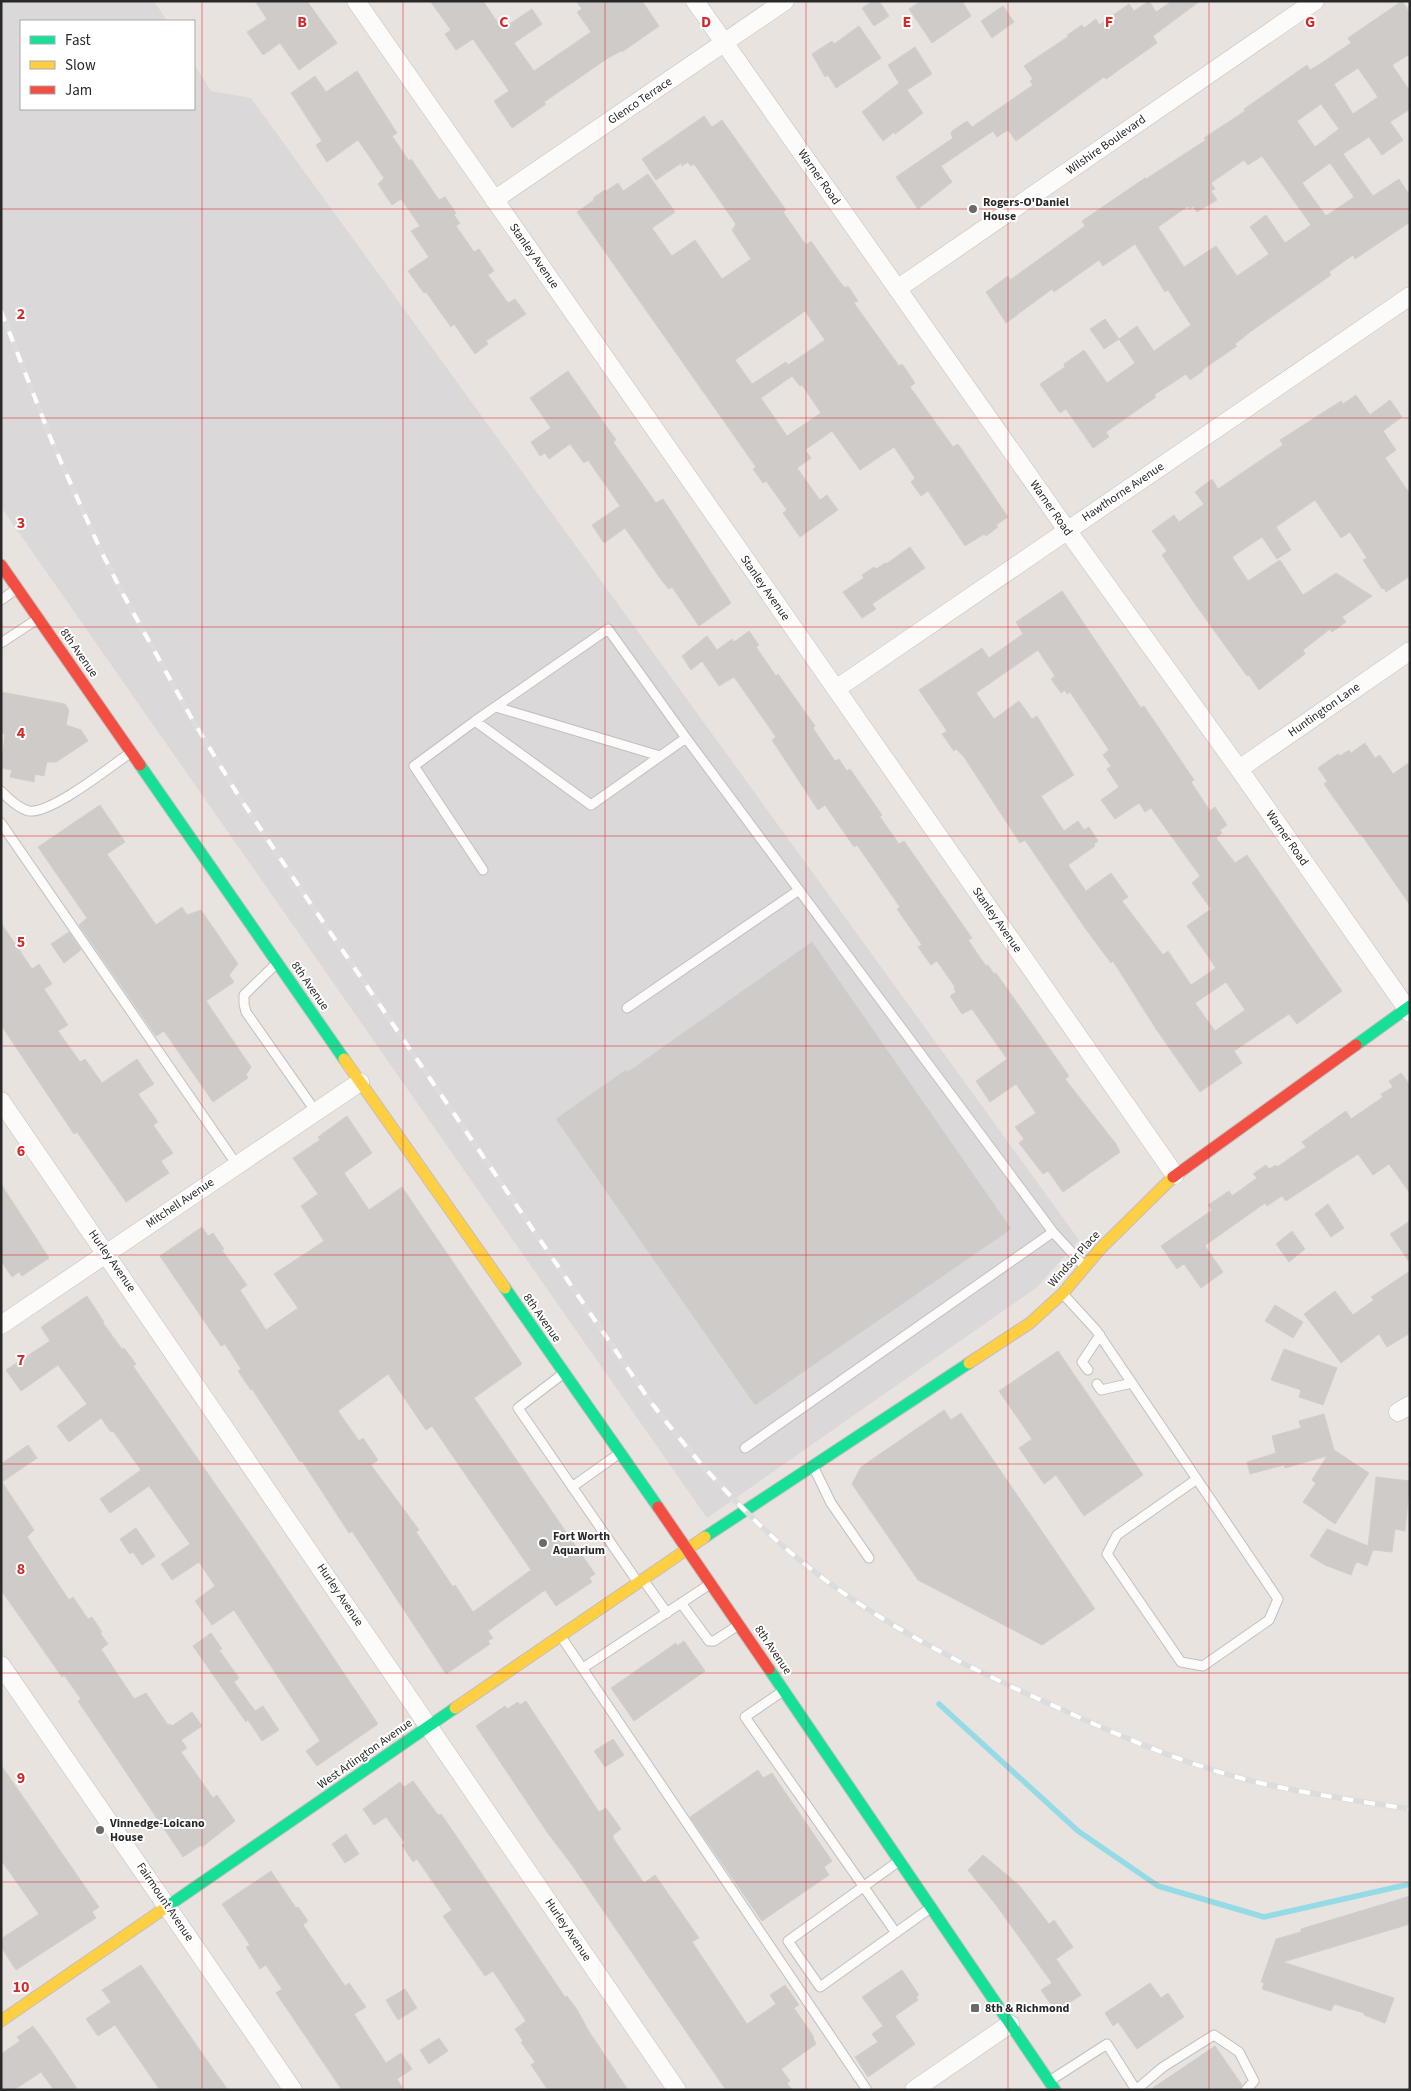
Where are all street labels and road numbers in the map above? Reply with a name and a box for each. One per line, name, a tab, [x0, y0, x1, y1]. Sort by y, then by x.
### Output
street label: Glenco Terrace	[605, 73, 675, 129]
street label: Wilshire Boulevard	[1063, 111, 1149, 179]
street label: Warner Road	[794, 146, 844, 208]
street label: Stanley Avenue	[505, 220, 563, 292]
street label: Hawthorne Avenue	[1079, 458, 1167, 526]
street label: Warner Road	[1026, 477, 1076, 539]
street label: Stanley Avenue	[736, 552, 794, 624]
street label: 8th Avenue	[56, 625, 102, 681]
street label: Huntington Lane	[1285, 679, 1363, 741]
street label: Warner Road	[1262, 807, 1312, 869]
street label: Stanley Avenue	[968, 884, 1026, 956]
street label: 8th Avenue	[287, 958, 333, 1014]
street label: Mitchell Avenue	[142, 1174, 218, 1232]
street label: Hurley Avenue	[84, 1226, 140, 1296]
street label: Windsor Place	[1044, 1227, 1104, 1291]
street label: 8th Avenue	[519, 1290, 565, 1346]
street label: Hurley Avenue	[313, 1560, 367, 1630]
street label: 8th Avenue	[750, 1622, 796, 1678]
street label: West Arlington Avenue	[314, 1715, 416, 1793]
street label: Fairmount Avenue	[132, 1859, 198, 1945]
street label: Hurley Avenue	[541, 1895, 595, 1965]

